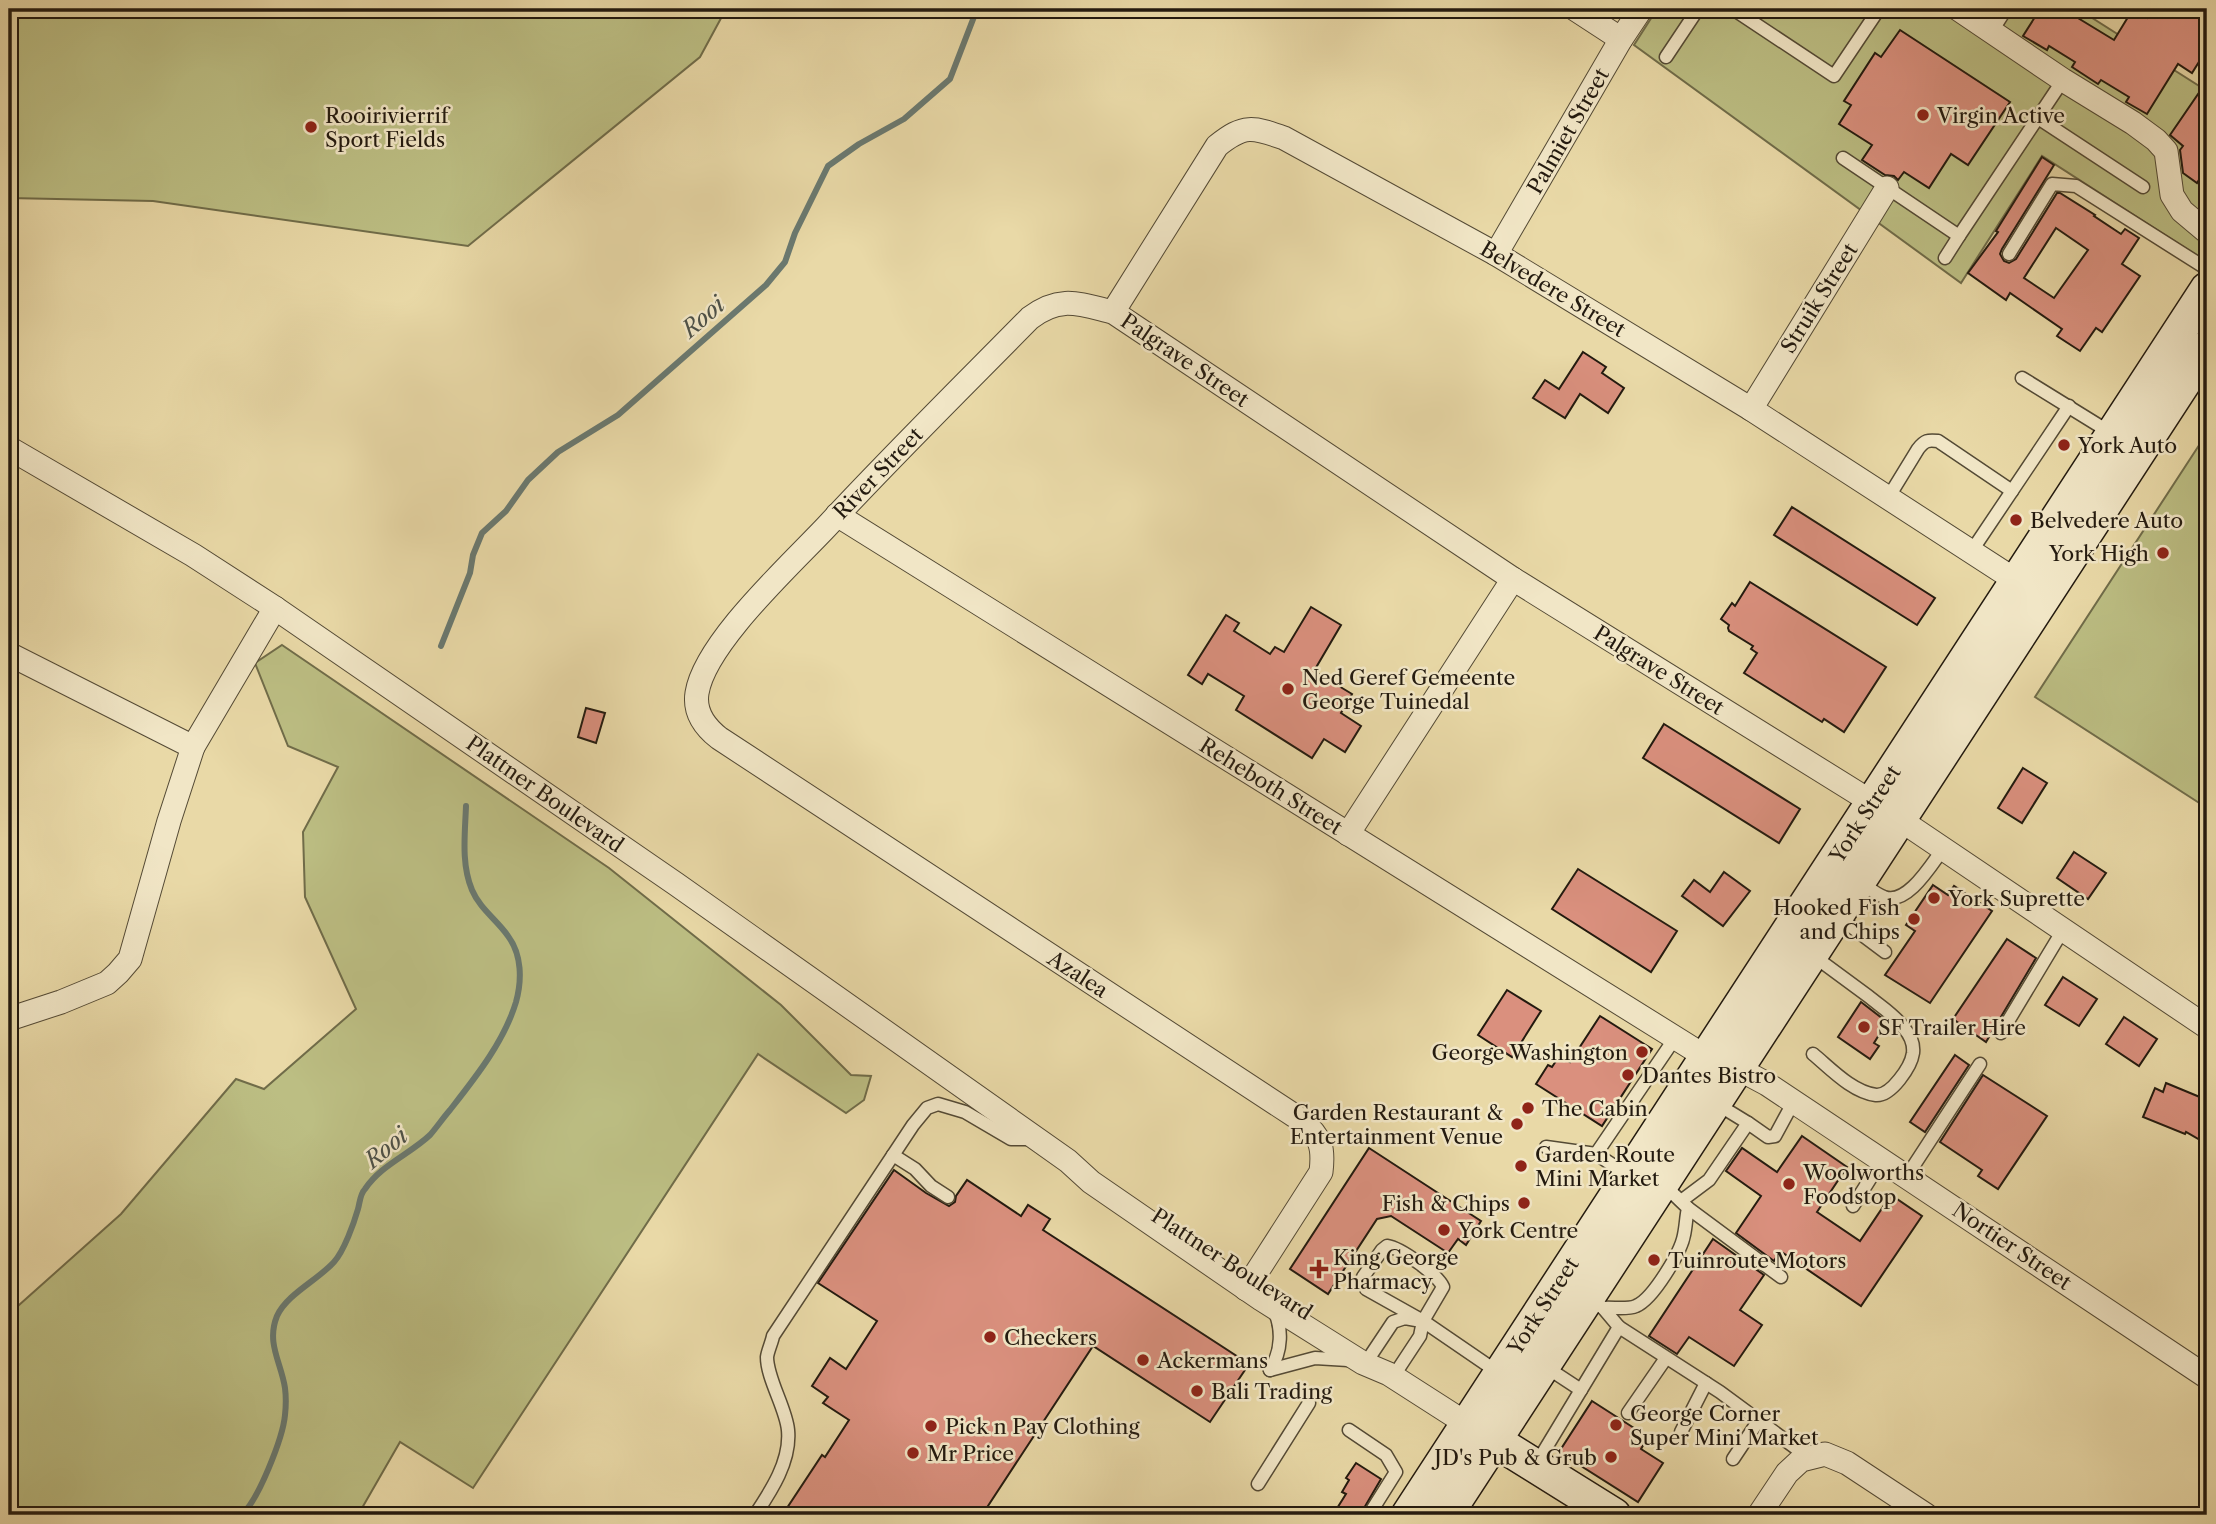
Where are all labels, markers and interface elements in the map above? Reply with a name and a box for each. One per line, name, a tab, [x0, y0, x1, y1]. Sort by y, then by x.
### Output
street label: Palmiet Street	[1522, 63, 1614, 198]
place label: Rooirivierrif Sport Fields	[325, 103, 451, 152]
place label: Virgin Active	[1936, 103, 2065, 128]
marker: Virgin Active	[1915, 107, 1931, 123]
marker: Rooirivierrif Sport Fields	[303, 119, 319, 135]
street label: Belvedere Street	[1476, 236, 1631, 342]
street label: Struik Street	[1775, 238, 1863, 358]
water label: Rooi	[674, 290, 732, 345]
street label: Palgrave Street	[1116, 308, 1254, 412]
street label: River Street	[828, 422, 928, 524]
place label: York Auto	[2077, 433, 2177, 458]
marker: York Auto	[2056, 437, 2072, 453]
place label: Belvedere Auto	[2030, 508, 2183, 533]
marker: Belvedere Auto	[2008, 512, 2024, 528]
place label: York High	[2048, 541, 2149, 566]
marker: York High	[2155, 545, 2171, 561]
street label: Palgrave Street	[1589, 620, 1729, 720]
place label: Ned Geref Gemeente George Tuinedal	[1302, 665, 1515, 714]
marker: Ned Geref Gemeente George Tuinedal	[1280, 681, 1296, 697]
street label: Plattner Boulevard	[462, 730, 629, 858]
street label: Reheboth Street	[1195, 732, 1347, 840]
street label: York Street	[1824, 760, 1906, 868]
place label: York Suprette	[1947, 886, 2085, 911]
marker: York Suprette	[1926, 890, 1942, 906]
place label: Hooked Fish and Chips	[1773, 895, 1900, 944]
marker: Hooked Fish and Chips	[1906, 911, 1922, 927]
street label: Azalea	[1042, 945, 1113, 1003]
place label: SF Trailer Hire	[1878, 1015, 2026, 1040]
marker: SF Trailer Hire	[1856, 1019, 1872, 1035]
place label: George Washington	[1432, 1040, 1628, 1065]
marker: George Washington	[1634, 1044, 1650, 1060]
place label: Dantes Bistro	[1642, 1063, 1776, 1088]
marker: Dantes Bistro	[1620, 1067, 1636, 1083]
place label: The Cabin	[1542, 1096, 1648, 1121]
place label: Garden Restaurant & Entertainment Venue	[1290, 1100, 1503, 1149]
marker: The Cabin	[1520, 1100, 1536, 1116]
marker: Garden Restaurant & Entertainment Venue	[1509, 1116, 1525, 1132]
water label: Rooi	[357, 1121, 415, 1175]
place label: Garden Route Mini Market	[1535, 1142, 1675, 1191]
marker: Garden Route Mini Market	[1513, 1158, 1529, 1174]
place label: Woolworths Foodstop	[1802, 1160, 1924, 1209]
marker: Woolworths Foodstop	[1781, 1176, 1797, 1192]
place label: Fish & Chips	[1382, 1191, 1510, 1216]
marker: Fish & Chips	[1516, 1195, 1532, 1211]
street label: Nortier Street	[1948, 1197, 2077, 1295]
street label: Plattner Boulevard	[1147, 1203, 1317, 1325]
place label: York Centre	[1457, 1218, 1578, 1243]
marker: York Centre	[1436, 1222, 1452, 1238]
place label: King George Pharmacy	[1333, 1245, 1459, 1294]
place label: Tuinroute Motors	[1668, 1248, 1847, 1273]
street label: York Street	[1502, 1252, 1584, 1360]
marker: Tuinroute Motors	[1646, 1252, 1662, 1268]
marker: King George Pharmacy	[1311, 1261, 1327, 1277]
place label: Checkers	[1004, 1325, 1097, 1350]
marker: Checkers	[982, 1329, 998, 1345]
place label: Ackermans	[1156, 1348, 1268, 1373]
marker: Ackermans	[1135, 1352, 1151, 1368]
place label: Bali Trading	[1211, 1379, 1333, 1404]
marker: Bali Trading	[1189, 1383, 1205, 1399]
place label: George Corner Super Mini Market	[1630, 1401, 1819, 1450]
place label: Pick n Pay Clothing	[945, 1414, 1140, 1439]
marker: George Corner Super Mini Market	[1608, 1417, 1624, 1433]
marker: Pick n Pay Clothing	[923, 1418, 939, 1434]
place label: Mr Price	[927, 1441, 1014, 1466]
marker: Mr Price	[905, 1445, 921, 1461]
place label: JD's Pub & Grub	[1431, 1445, 1597, 1470]
marker: JD's Pub & Grub	[1603, 1449, 1619, 1465]

